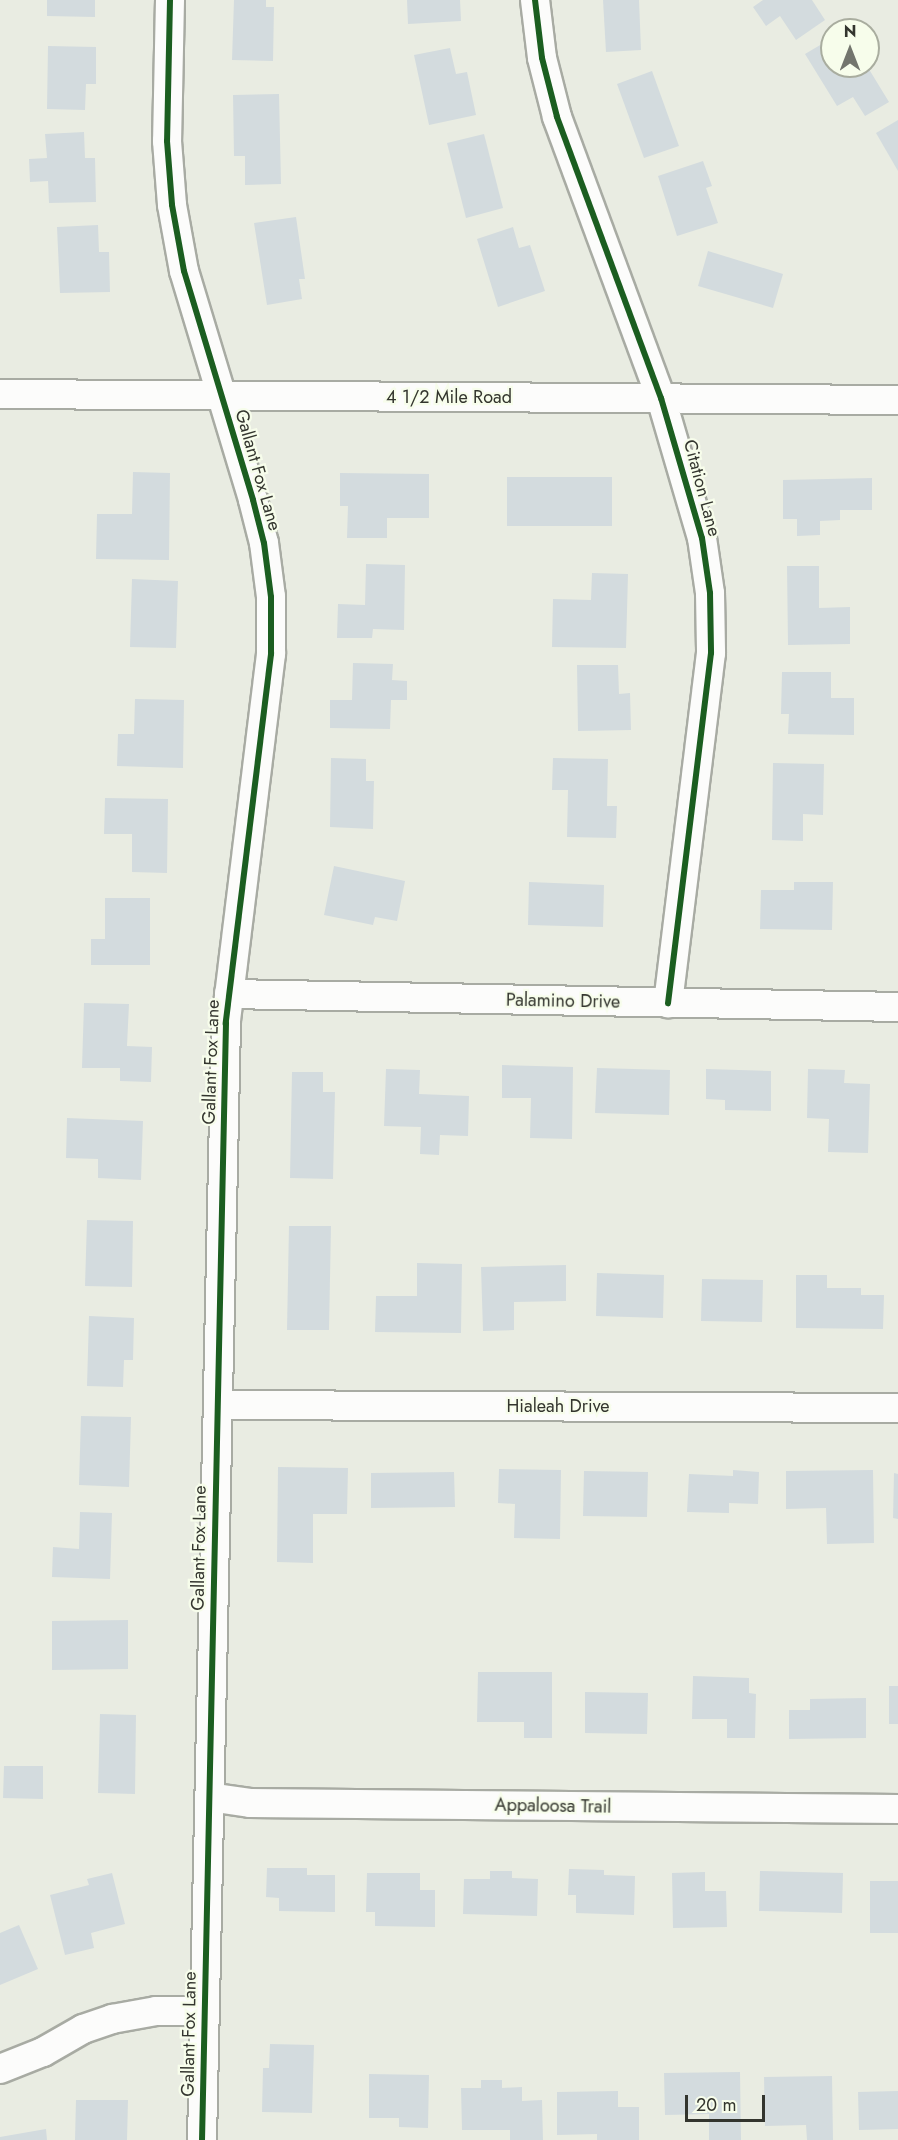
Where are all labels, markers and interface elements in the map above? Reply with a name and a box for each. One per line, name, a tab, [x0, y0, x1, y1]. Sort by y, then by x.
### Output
north arrow	[820, 18, 880, 78]
text: N	[844, 20, 856, 43]
street label: 4 1/2 Mile Road	[386, 386, 512, 408]
street label: Gallant Fox Lane	[230, 407, 286, 533]
street label: Citation Lane	[679, 437, 725, 539]
street label: Palamino Drive	[506, 989, 620, 1013]
street label: Gallant Fox Lane	[198, 999, 224, 1125]
street label: Hialeah Drive	[506, 1395, 610, 1417]
street label: Gallant Fox Lane	[187, 1485, 211, 1611]
street label: Appaloosa Trail	[494, 1794, 612, 1818]
street label: Gallant Fox Lane	[177, 1971, 201, 2097]
scale bar	[688, 2083, 768, 2121]
text: 20 m	[696, 2092, 736, 2118]

